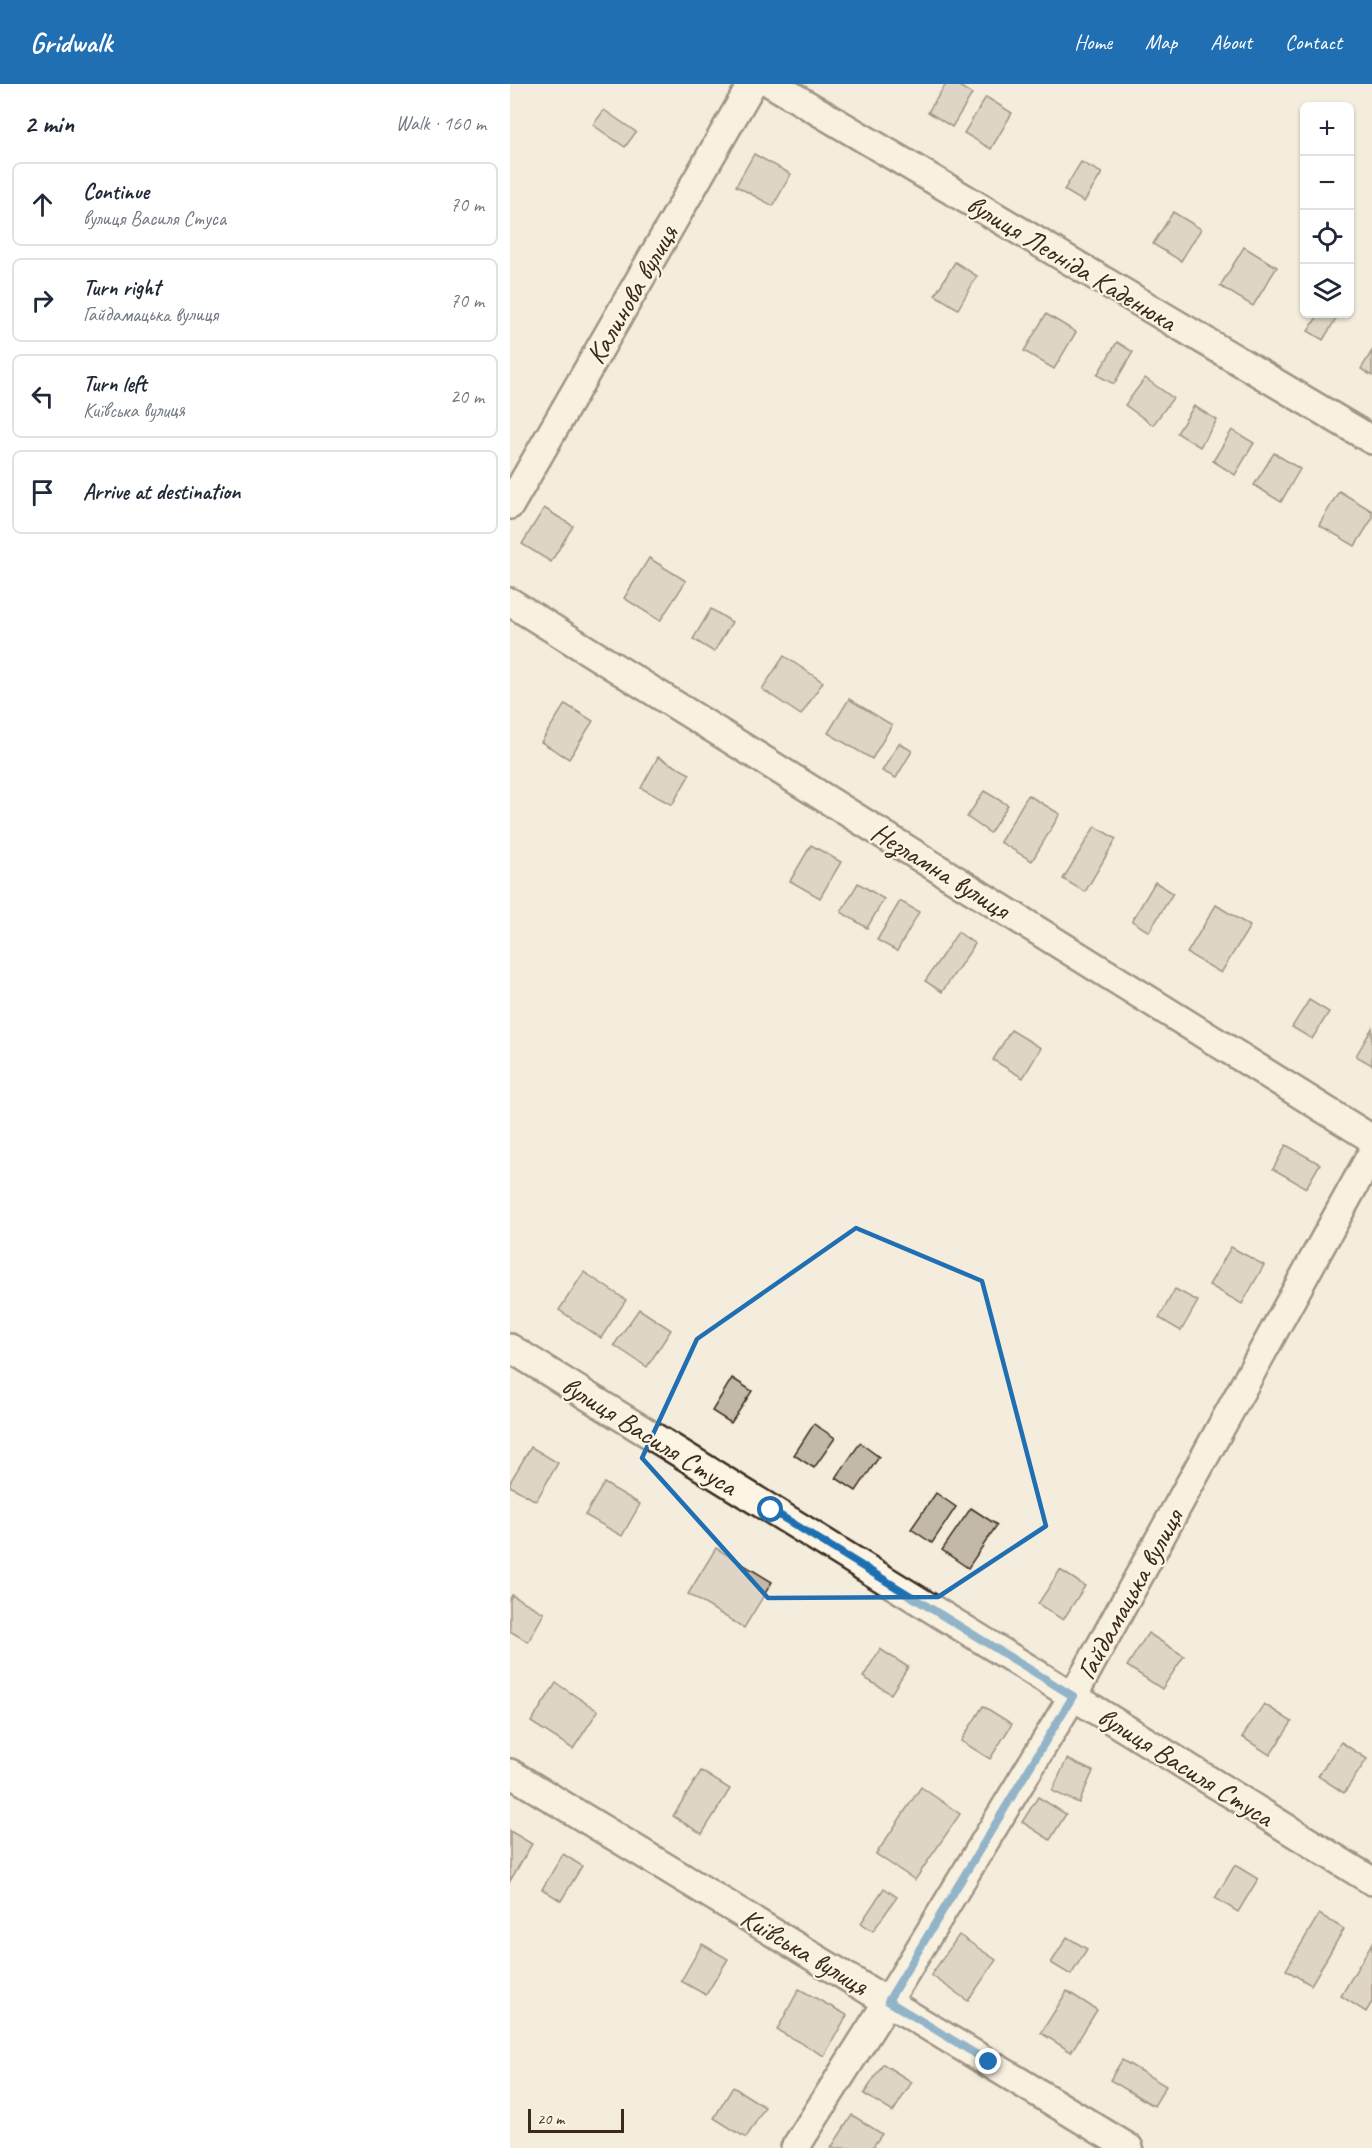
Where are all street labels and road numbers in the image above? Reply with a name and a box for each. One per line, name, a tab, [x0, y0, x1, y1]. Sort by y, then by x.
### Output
street label: вулиця Леоніда Каденюка	[961, 186, 1184, 340]
street label: Калинова вулиця	[578, 218, 686, 370]
street label: Незламна вулиця	[865, 814, 1018, 929]
street label: вулиця Василя Стуса	[556, 1368, 745, 1504]
street label: Гайдамацька вулиця	[1068, 1501, 1192, 1685]
street label: вулиця Василя Стуса	[1092, 1699, 1281, 1835]
street label: Київська вулиця	[735, 1900, 876, 2004]

